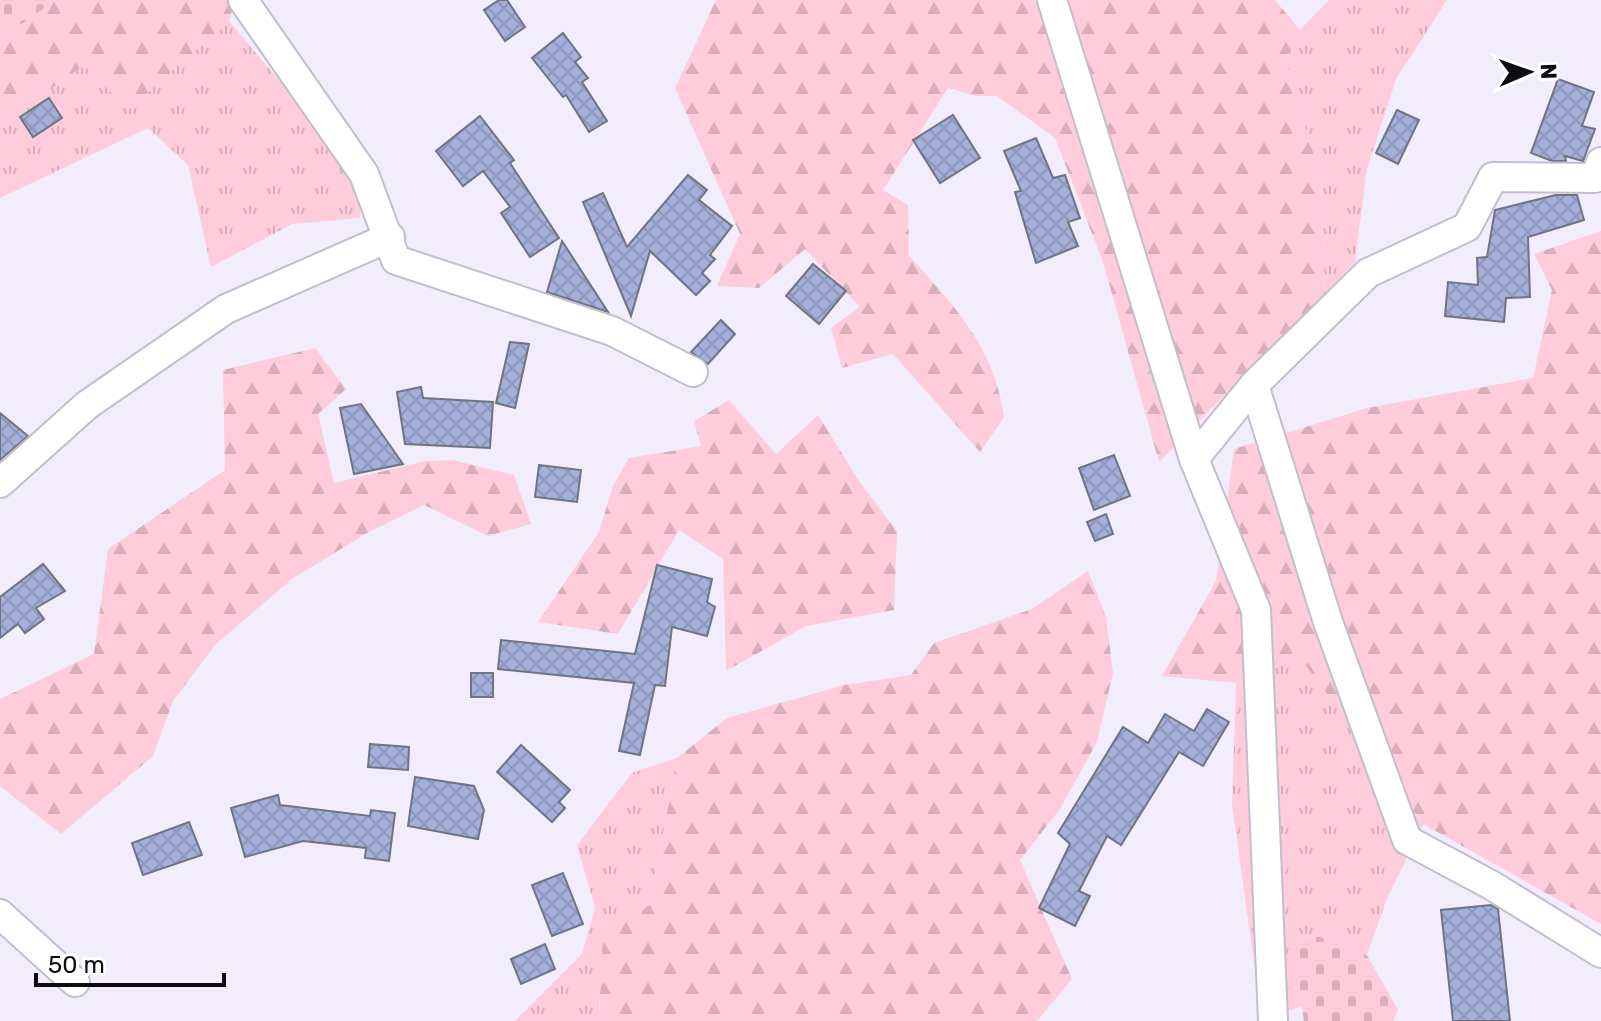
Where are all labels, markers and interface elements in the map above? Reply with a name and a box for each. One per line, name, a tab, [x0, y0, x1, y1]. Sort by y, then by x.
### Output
north arrow	[1489, 32, 1569, 112]
text: N	[1535, 63, 1562, 80]
scale bar	[36, 937, 224, 987]
text: 50 m	[48, 951, 105, 979]

